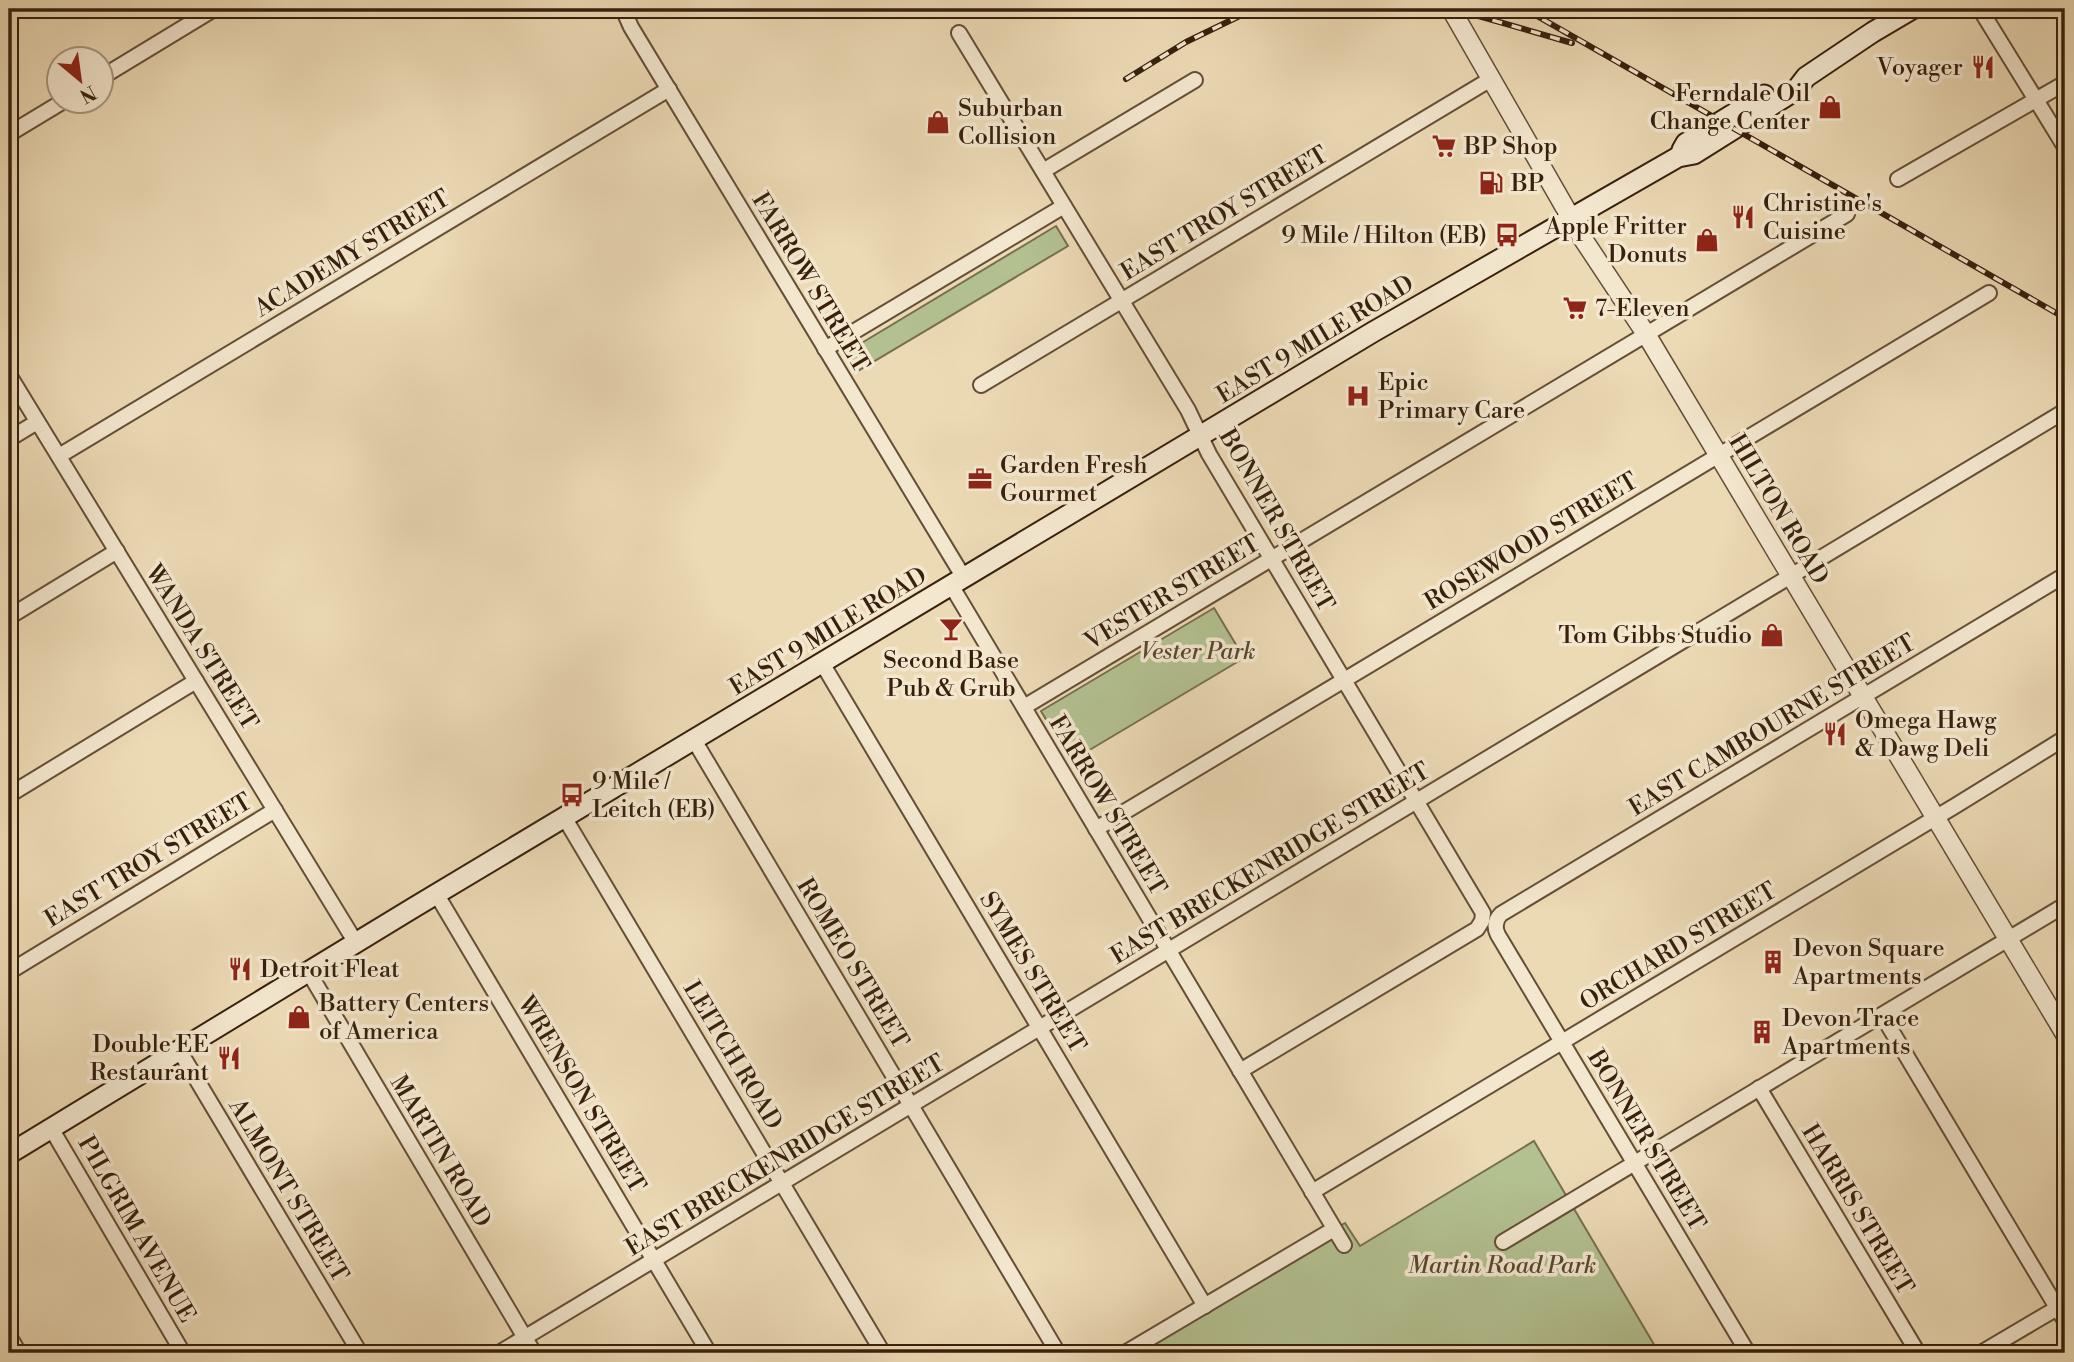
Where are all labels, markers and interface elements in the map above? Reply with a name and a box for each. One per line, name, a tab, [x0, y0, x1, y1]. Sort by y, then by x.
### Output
north arrow	[46, 46, 116, 116]
place label: Voyager	[1876, 53, 1963, 83]
restaurant icon: Voyager	[1969, 53, 1997, 81]
place label: Ferndale Oil Change Center	[1650, 79, 1810, 137]
text: N	[75, 80, 100, 108]
shop icon: Ferndale Oil Change Center	[1816, 93, 1844, 121]
place label: Suburban Collision	[958, 94, 1063, 152]
shop icon: Suburban Collision	[924, 108, 952, 136]
supermarket icon: BP Shop	[1430, 132, 1458, 160]
place label: BP Shop	[1463, 132, 1558, 162]
street label: EAST TROY STREET	[1115, 140, 1334, 288]
fuel station icon: BP	[1477, 169, 1505, 197]
place label: BP	[1510, 169, 1544, 199]
street label: ACADEMY STREET	[248, 184, 456, 325]
street label: FARROW STREET	[745, 187, 876, 378]
place label: Christine's Cuisine	[1763, 189, 1882, 247]
restaurant icon: Christine's Cuisine	[1729, 203, 1757, 231]
place label: Apple Fritter Donuts	[1544, 212, 1687, 270]
place label: 9 Mile / Hilton (EB)	[1281, 221, 1487, 251]
bus stop icon: 9 Mile / Hilton (EB)	[1493, 221, 1521, 249]
shop icon: Apple Fritter Donuts	[1693, 226, 1721, 254]
street label: EAST 9 MILE ROAD	[1212, 269, 1420, 411]
supermarket icon: 7-Eleven	[1561, 294, 1589, 322]
place label: 7-Eleven	[1595, 294, 1690, 324]
place label: Epic Primary Care	[1378, 368, 1525, 426]
hospital icon: Epic Primary Care	[1344, 382, 1372, 410]
street label: BONNER STREET	[1211, 423, 1341, 617]
street label: HILTON ROAD	[1721, 429, 1835, 590]
place label: Garden Fresh Gourmet	[1000, 451, 1148, 509]
office icon: Garden Fresh Gourmet	[966, 465, 994, 493]
street label: ROSEWOOD STREET	[1419, 466, 1644, 617]
street label: VESTER STREET	[1079, 529, 1266, 658]
street label: WANDA STREET	[138, 558, 264, 736]
street label: EAST 9 MILE ROAD	[725, 561, 933, 703]
bar icon: Second Base Pub & Grub	[937, 615, 965, 643]
place label: Tom Gibbs Studio	[1558, 621, 1752, 651]
shop icon: Tom Gibbs Studio	[1758, 621, 1786, 649]
street label: EAST CAMBOURNE STREET	[1624, 628, 1921, 823]
park label: Vester Park	[1140, 637, 1256, 667]
place label: Second Base Pub & Grub	[883, 646, 1019, 704]
place label: Omega Hawg & Dawg Deli	[1855, 706, 1997, 764]
street label: FARROW STREET	[1042, 710, 1173, 901]
restaurant icon: Omega Hawg & Dawg Deli	[1821, 720, 1849, 748]
street label: EAST BRECKENRIDGE STREET	[1105, 756, 1436, 971]
place label: 9 Mile / Leitch (EB)	[592, 767, 715, 825]
bus stop icon: 9 Mile / Leitch (EB)	[558, 781, 586, 809]
street label: EAST TROY STREET	[39, 787, 258, 935]
street label: ROMEO STREET	[790, 873, 915, 1054]
street label: ORCHARD STREET	[1575, 876, 1783, 1018]
street label: SYMES STREET	[972, 887, 1092, 1058]
place label: Devon Square Apartments	[1792, 934, 1945, 992]
building icon: Devon Square Apartments	[1759, 948, 1787, 976]
restaurant icon: Detroit Fleat	[226, 955, 254, 983]
place label: Detroit Fleat	[260, 955, 400, 985]
street label: LEITCH ROAD	[676, 976, 788, 1135]
place label: Battery Centers of America	[318, 989, 489, 1047]
street label: WRENSON STREET	[510, 990, 652, 1199]
shop icon: Battery Centers of America	[285, 1003, 313, 1031]
place label: Devon Trace Apartments	[1781, 1004, 1919, 1062]
building icon: Devon Trace Apartments	[1748, 1018, 1776, 1046]
place label: Double EE Restaurant	[90, 1030, 209, 1088]
restaurant icon: Double EE Restaurant	[215, 1044, 243, 1072]
street label: BONNER STREET	[1580, 1044, 1712, 1236]
street label: EAST BRECKENRIDGE STREET	[620, 1048, 951, 1263]
street label: MARTIN ROAD	[383, 1070, 497, 1233]
street label: ALMONT STREET	[221, 1093, 355, 1288]
street label: HARRIS STREET	[1794, 1119, 1920, 1300]
street label: PILGRIM AVENUE	[71, 1131, 202, 1328]
park label: Martin Road Park	[1408, 1251, 1596, 1281]

